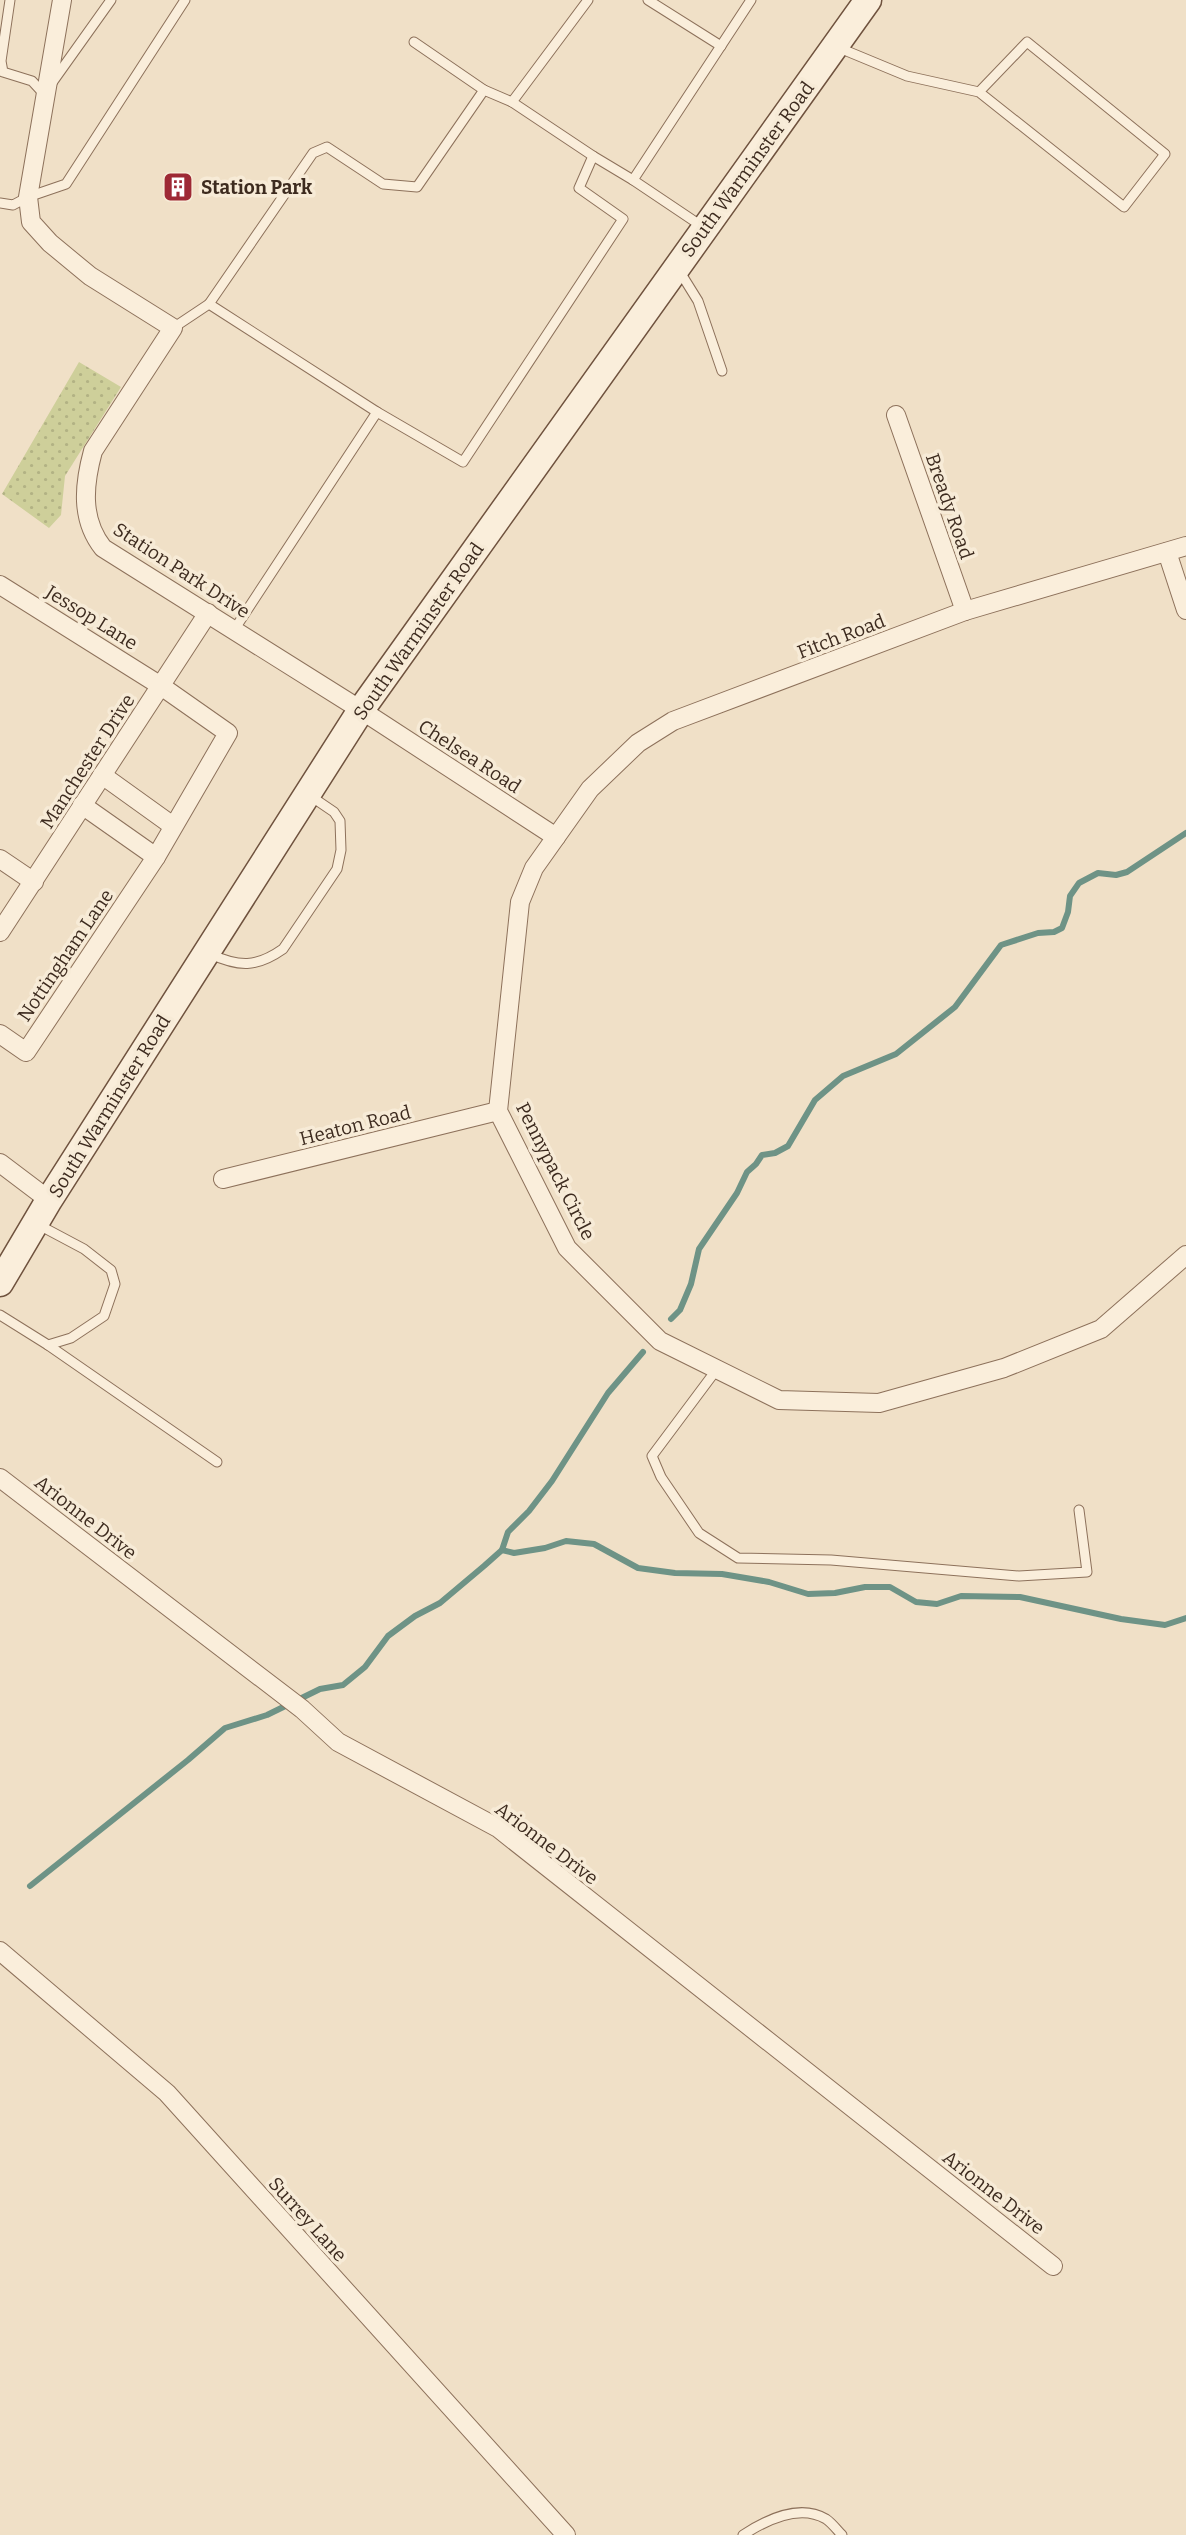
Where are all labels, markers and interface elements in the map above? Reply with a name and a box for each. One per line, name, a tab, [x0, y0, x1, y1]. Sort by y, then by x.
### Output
street label: South Warminster Road	[676, 77, 819, 262]
building icon: Station Park	[161, 170, 195, 204]
place label: Station Park	[201, 176, 313, 199]
street label: Bready Road	[921, 450, 978, 562]
street label: Station Park Drive	[109, 518, 254, 623]
street label: South Warminster Road	[348, 538, 488, 724]
street label: Jessop Lane	[41, 580, 142, 655]
street label: Fitch Road	[794, 609, 888, 664]
street label: Manchester Drive	[35, 690, 139, 833]
street label: Chelsea Road	[414, 715, 525, 798]
street label: Nottingham Lane	[13, 885, 118, 1026]
street label: South Warminster Road	[44, 1011, 175, 1202]
street label: Pennypack Circle	[511, 1099, 600, 1244]
street label: Heaton Road	[297, 1101, 413, 1150]
street label: Arionne Drive	[30, 1470, 141, 1564]
street label: Arionne Drive	[491, 1797, 603, 1890]
street label: Arionne Drive	[938, 2145, 1049, 2239]
street label: Surrey Lane	[264, 2172, 352, 2266]

